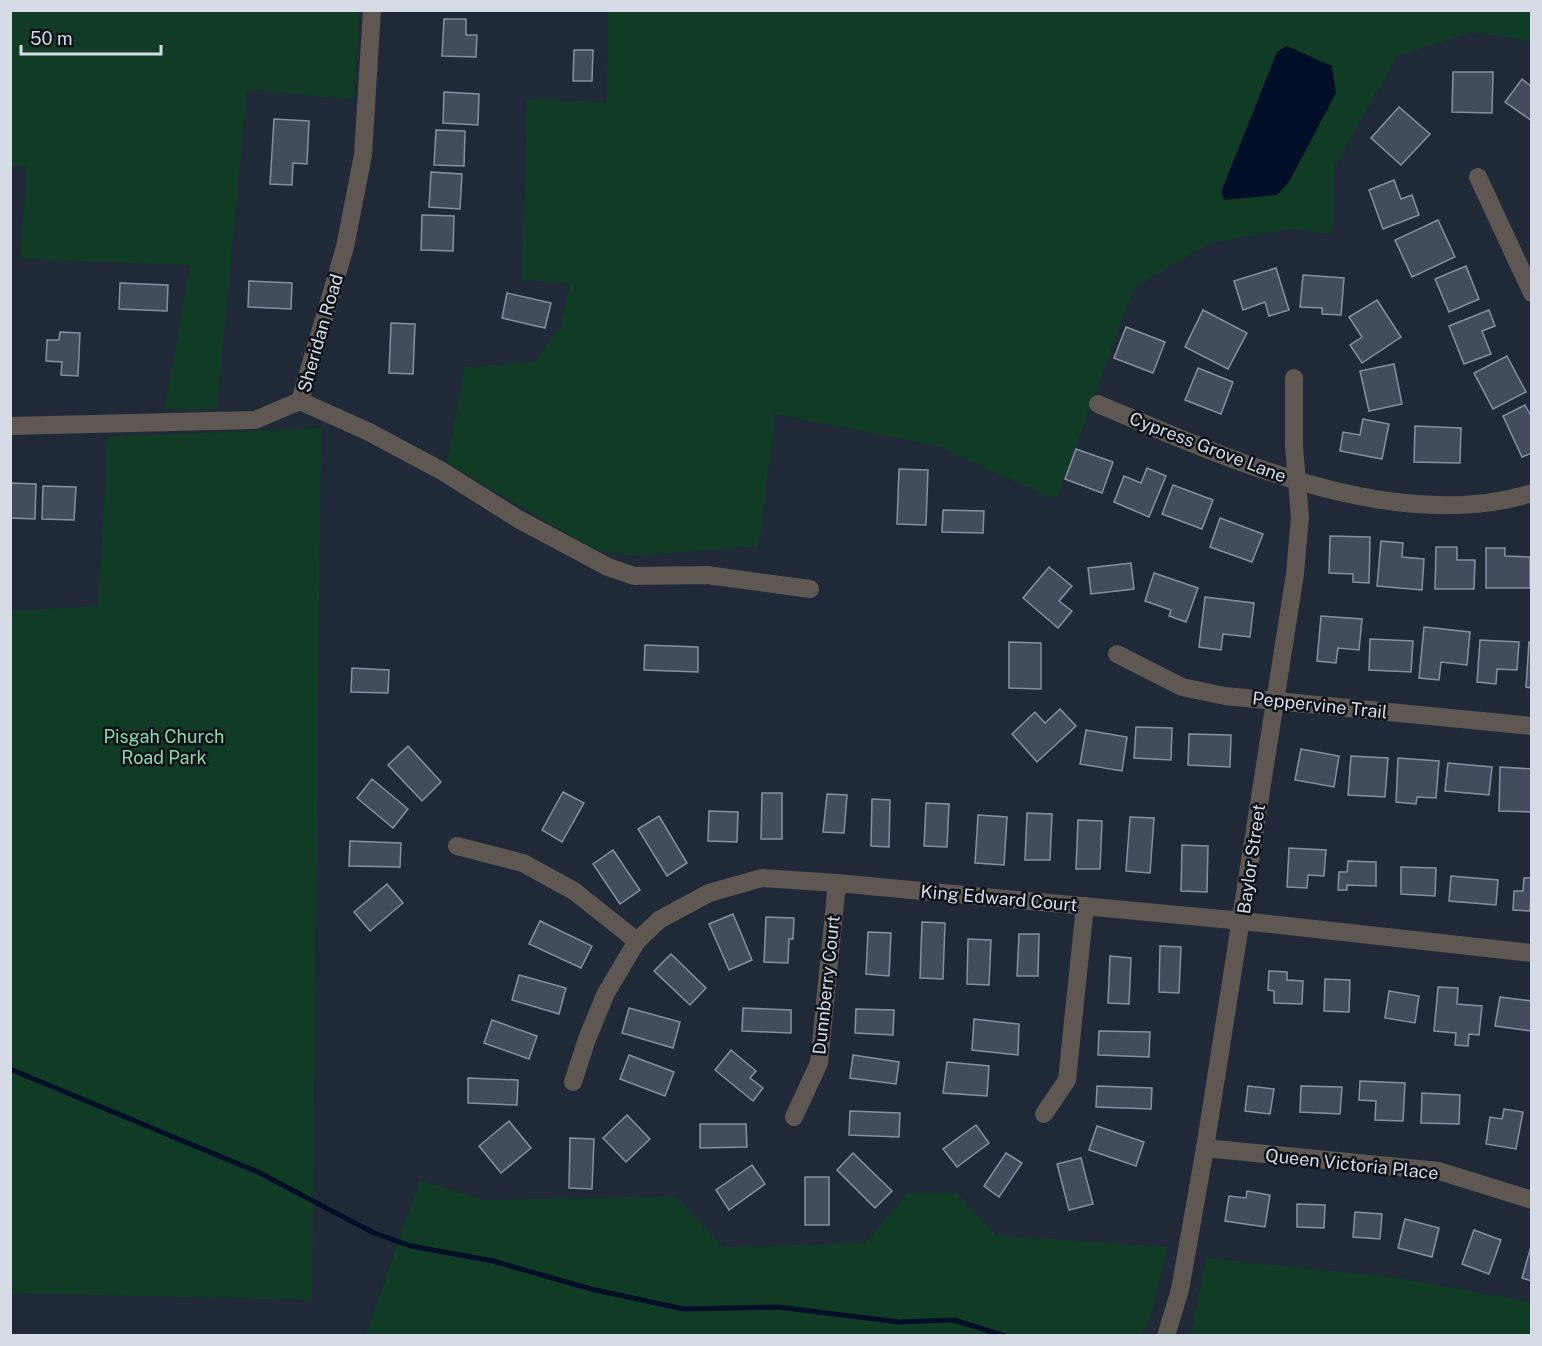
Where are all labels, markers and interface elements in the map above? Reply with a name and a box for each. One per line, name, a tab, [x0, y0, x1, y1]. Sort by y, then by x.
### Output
scale bar	[21, 18, 160, 56]
text: 50 m	[30, 28, 73, 49]
street label: Sheridan Road	[293, 271, 347, 395]
street label: Cypress Grove Lane	[1127, 407, 1289, 487]
street label: Peppervine Trail	[1251, 687, 1389, 723]
park label: Pisgah Church Road Park	[104, 726, 224, 768]
street label: Baylor Street	[1233, 803, 1269, 915]
street label: King Edward Court	[920, 881, 1078, 915]
street label: Dunnberry Court	[808, 914, 844, 1056]
street label: Queen Victoria Place	[1264, 1144, 1440, 1184]

